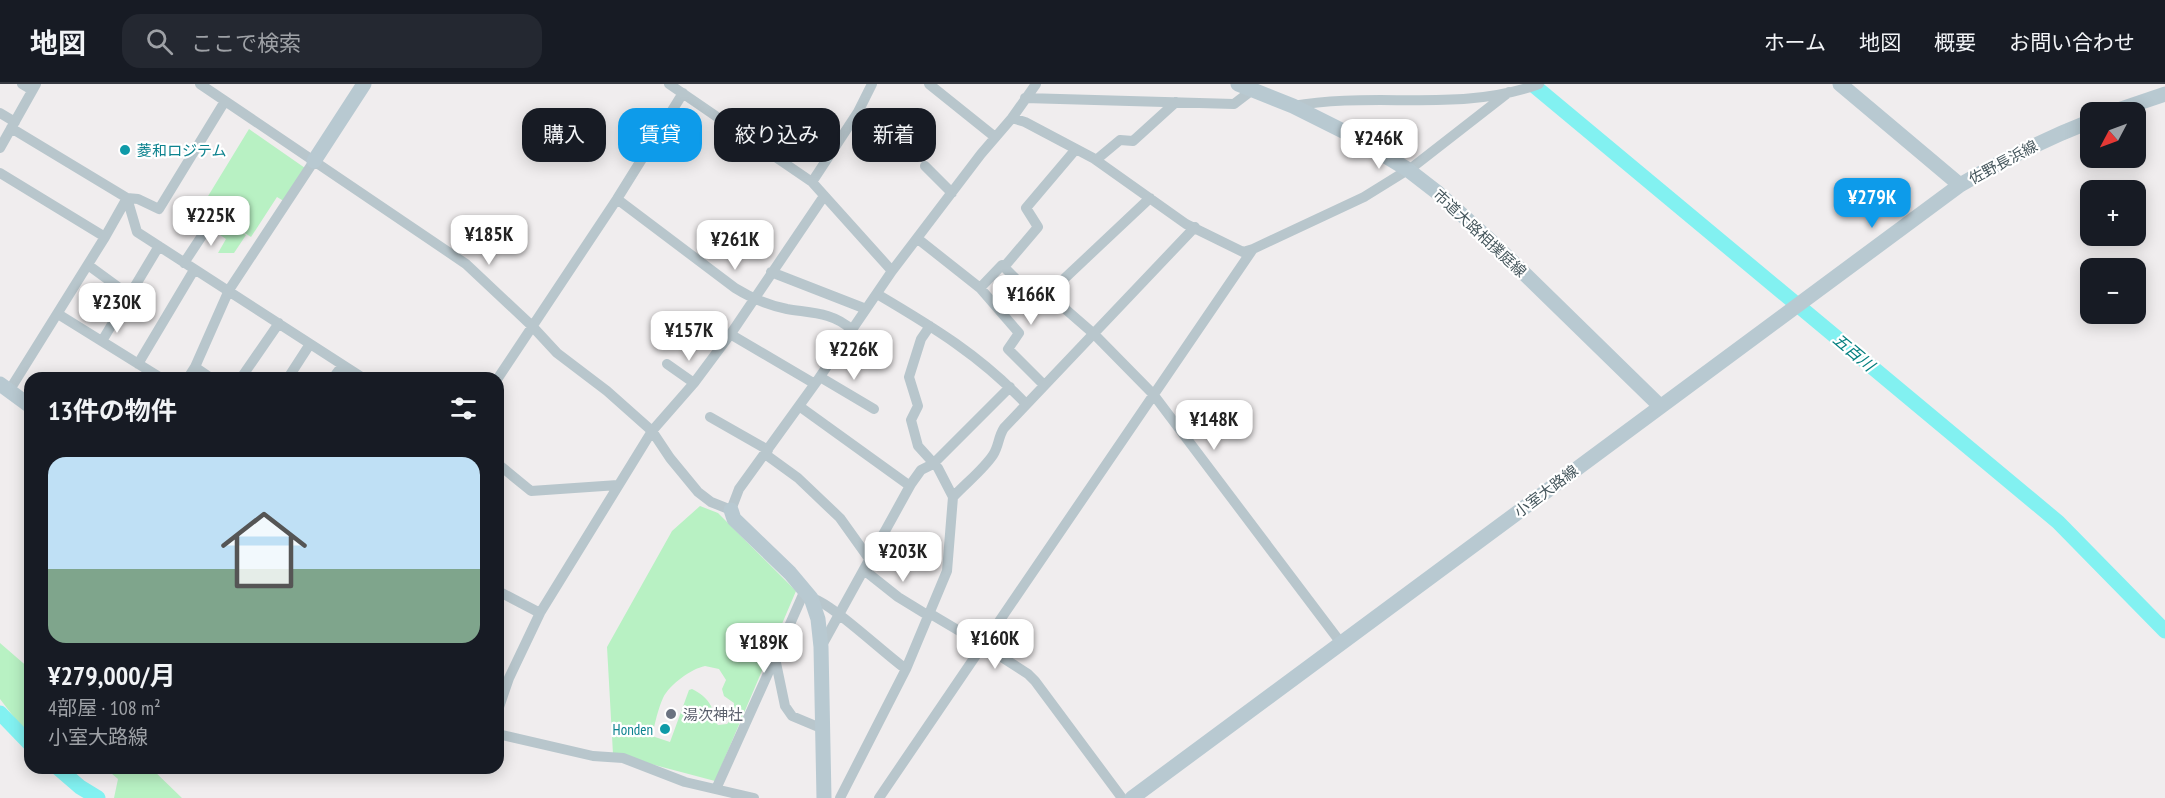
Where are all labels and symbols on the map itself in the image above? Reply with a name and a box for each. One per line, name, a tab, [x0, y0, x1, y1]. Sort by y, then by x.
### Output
north arrow	[2080, 102, 2146, 168]
pin: ¥246K	[1337, 119, 1421, 170]
street label: 佐野長浜線	[1965, 136, 2041, 188]
place label: 菱和ロジテム	[137, 141, 227, 160]
marker: 菱和ロジテム	[118, 143, 132, 157]
pin: ¥279K	[1830, 178, 1914, 229]
street label: 市道大路相撲庭線	[1430, 185, 1530, 281]
pin: ¥225K	[169, 196, 253, 247]
pin: ¥185K	[447, 215, 531, 266]
pin: ¥261K	[693, 220, 777, 271]
pin: ¥166K	[989, 275, 1073, 326]
pin: ¥230K	[75, 283, 159, 334]
pin: ¥157K	[647, 311, 731, 362]
water label: 五百川	[1829, 329, 1880, 376]
pin: ¥226K	[812, 330, 896, 381]
pin: ¥148K	[1172, 400, 1256, 451]
street label: 小室大路線	[1510, 461, 1582, 521]
pin: ¥203K	[861, 532, 945, 583]
pin: ¥160K	[953, 619, 1037, 670]
pin: ¥189K	[722, 623, 806, 674]
place label: 湯次神社	[683, 705, 743, 724]
marker: 湯次神社	[664, 707, 678, 721]
place label: Honden	[613, 720, 653, 739]
marker: Honden	[658, 722, 672, 736]

